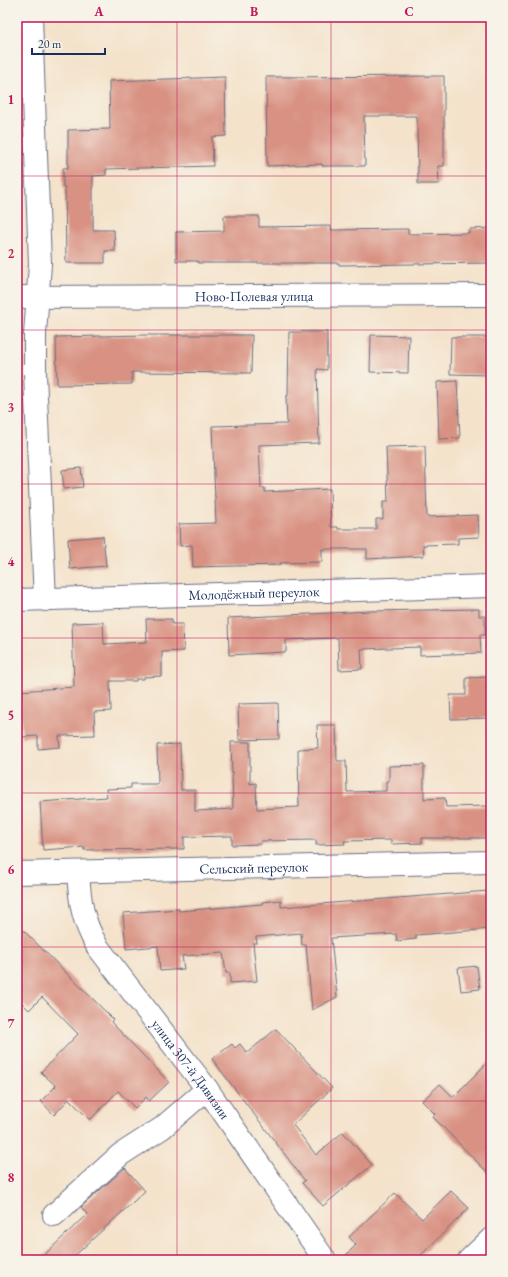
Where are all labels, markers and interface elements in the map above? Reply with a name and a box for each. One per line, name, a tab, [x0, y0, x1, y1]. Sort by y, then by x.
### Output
text: A	[93, 3, 104, 20]
text: B	[250, 3, 258, 20]
text: C	[404, 3, 414, 20]
scale bar	[32, 30, 105, 56]
text: 20 m	[38, 36, 62, 52]
text: 1	[8, 91, 15, 108]
text: 2	[8, 245, 15, 262]
street label: Ново-Полевая улица	[195, 287, 314, 305]
text: 3	[8, 399, 15, 416]
text: 4	[8, 553, 15, 570]
street label: Молодёжный переулок	[188, 582, 320, 604]
text: 5	[8, 707, 14, 724]
street label: Сельский переулок	[199, 857, 309, 878]
text: 6	[8, 861, 15, 878]
text: 7	[8, 1015, 15, 1032]
street label: улица 307-й Дивизии	[147, 1015, 234, 1123]
text: 8	[8, 1169, 15, 1186]

